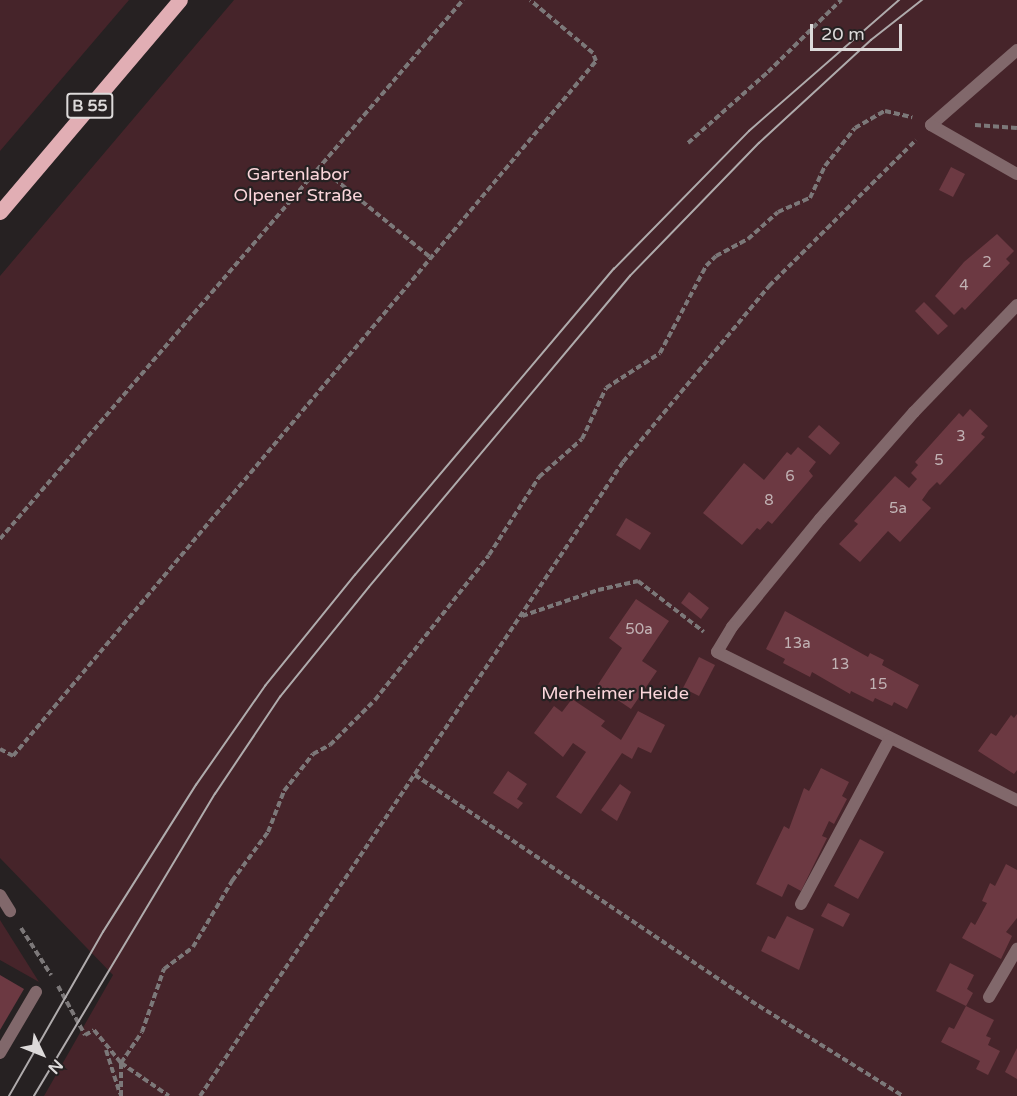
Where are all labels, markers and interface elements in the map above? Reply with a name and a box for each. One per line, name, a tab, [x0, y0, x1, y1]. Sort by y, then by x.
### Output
scale bar	[813, 12, 904, 50]
text: 20 m	[821, 23, 865, 45]
road number: B 55	[66, 93, 114, 119]
park label: Gartenlabor Olpener Straße	[234, 164, 362, 207]
house number: 2	[982, 254, 992, 272]
house number: 4	[959, 277, 969, 295]
house number: 3	[956, 428, 966, 446]
house number: 5	[934, 452, 944, 470]
house number: 6	[785, 468, 795, 486]
house number: 8	[764, 492, 774, 510]
house number: 5a	[889, 500, 907, 518]
house number: 50a	[625, 621, 653, 639]
house number: 13a	[783, 635, 811, 653]
house number: 13	[831, 656, 849, 674]
house number: 15	[869, 676, 887, 694]
park label: Merheimer Heide	[541, 682, 689, 704]
north arrow	[12, 1024, 72, 1084]
text: N	[43, 1055, 67, 1078]

